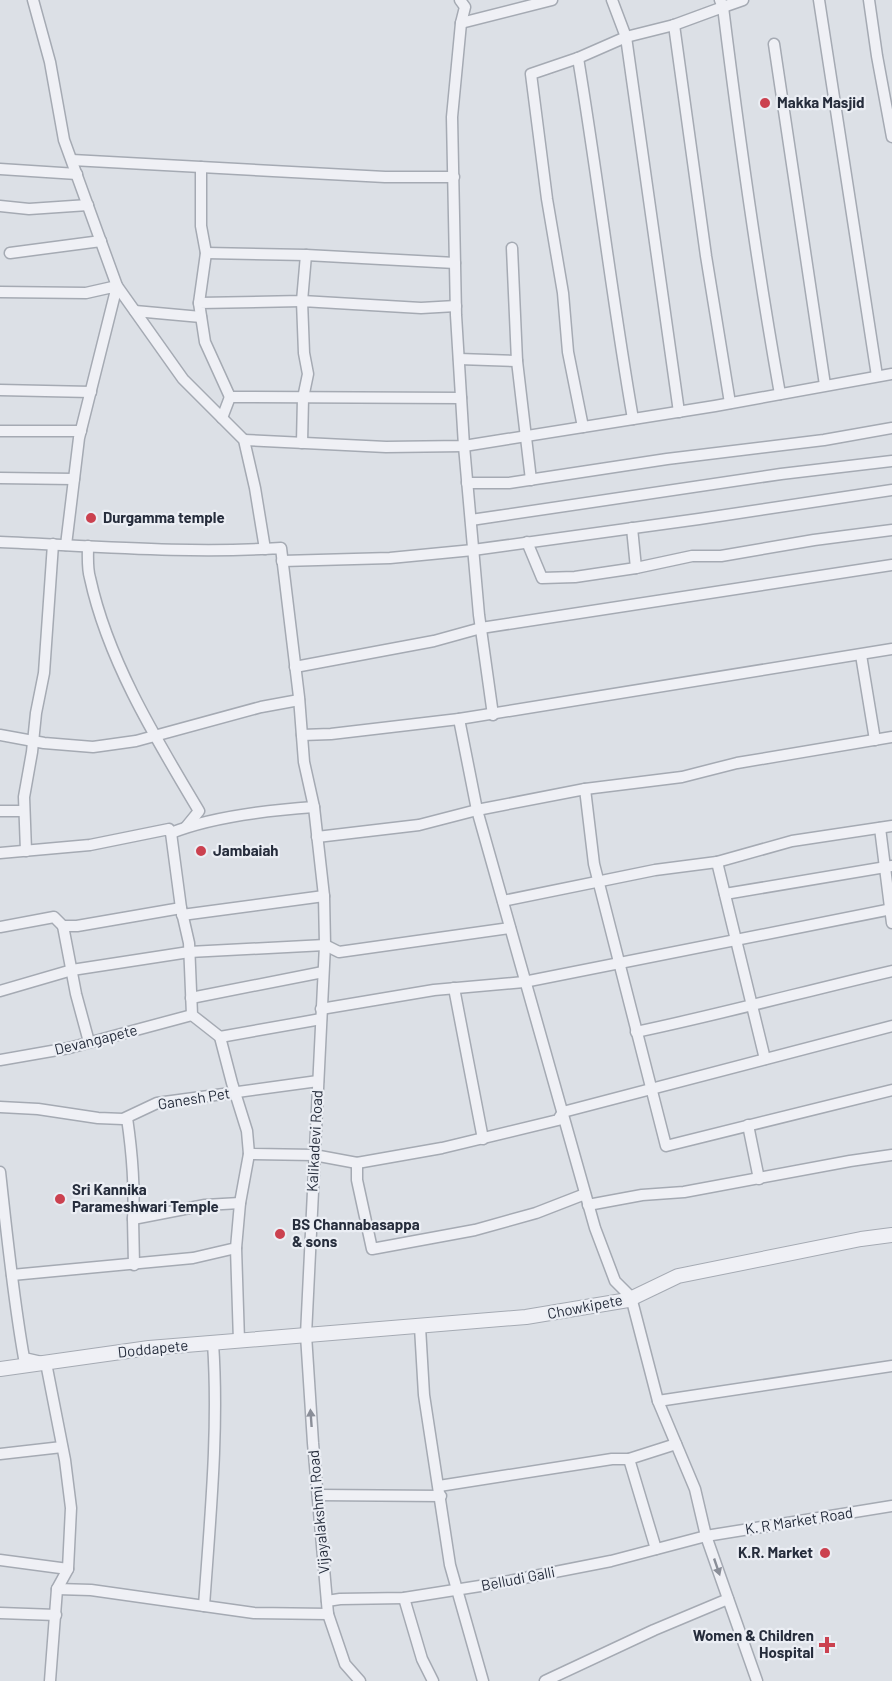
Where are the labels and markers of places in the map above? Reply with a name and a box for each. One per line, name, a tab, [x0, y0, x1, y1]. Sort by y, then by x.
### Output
place label: Makka Masjid	[777, 93, 865, 111]
marker: Makka Masjid	[758, 96, 772, 110]
place label: Durgamma temple	[103, 508, 225, 526]
marker: Durgamma temple	[84, 511, 98, 525]
place label: Jambaiah	[213, 841, 279, 859]
marker: Jambaiah	[194, 844, 208, 858]
place label: Sri Kannika Parameshwari Temple	[72, 1180, 219, 1215]
marker: Sri Kannika Parameshwari Temple	[53, 1192, 67, 1206]
place label: BS Channabasappa & sons	[292, 1215, 420, 1250]
marker: BS Channabasappa & sons	[273, 1227, 287, 1241]
place label: K.R. Market	[738, 1543, 813, 1561]
marker: K.R. Market	[818, 1546, 832, 1560]
place label: Women & Children Hospital	[693, 1626, 814, 1661]
marker: Women & Children Hospital	[818, 1636, 836, 1654]

